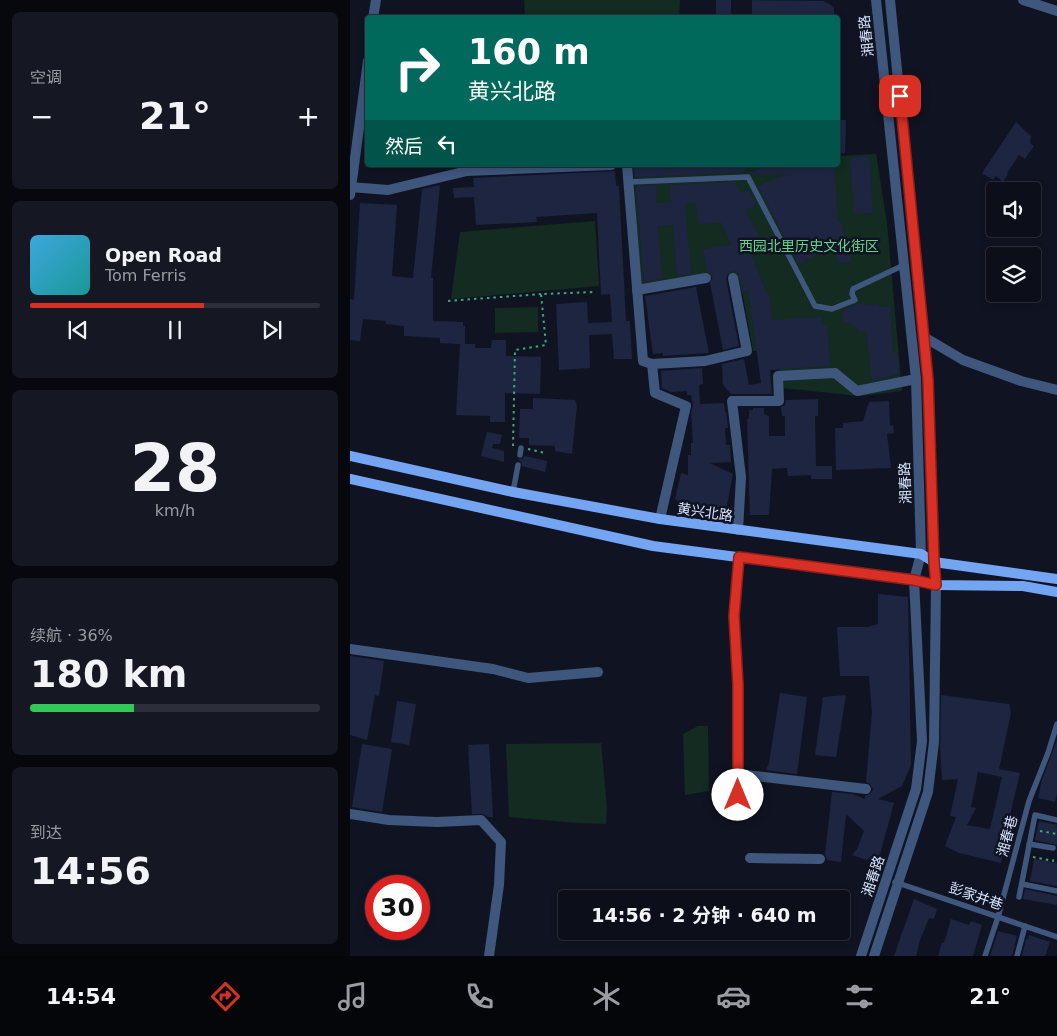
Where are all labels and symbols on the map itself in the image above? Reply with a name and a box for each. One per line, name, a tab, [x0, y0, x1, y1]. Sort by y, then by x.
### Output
street label: 湘春路	[856, 14, 876, 58]
pin	[879, 75, 921, 117]
park label: 西园北里历史文化街区	[739, 238, 879, 254]
street label: 湘春路	[896, 462, 914, 504]
street label: 黄兴北路	[676, 500, 734, 524]
position arrow	[711, 768, 763, 820]
street label: 湘春巷	[994, 814, 1020, 858]
street label: 湘春路	[859, 854, 887, 898]
speed limit sign: 30	[365, 875, 430, 940]
street label: 彭家并巷	[947, 879, 1005, 913]

